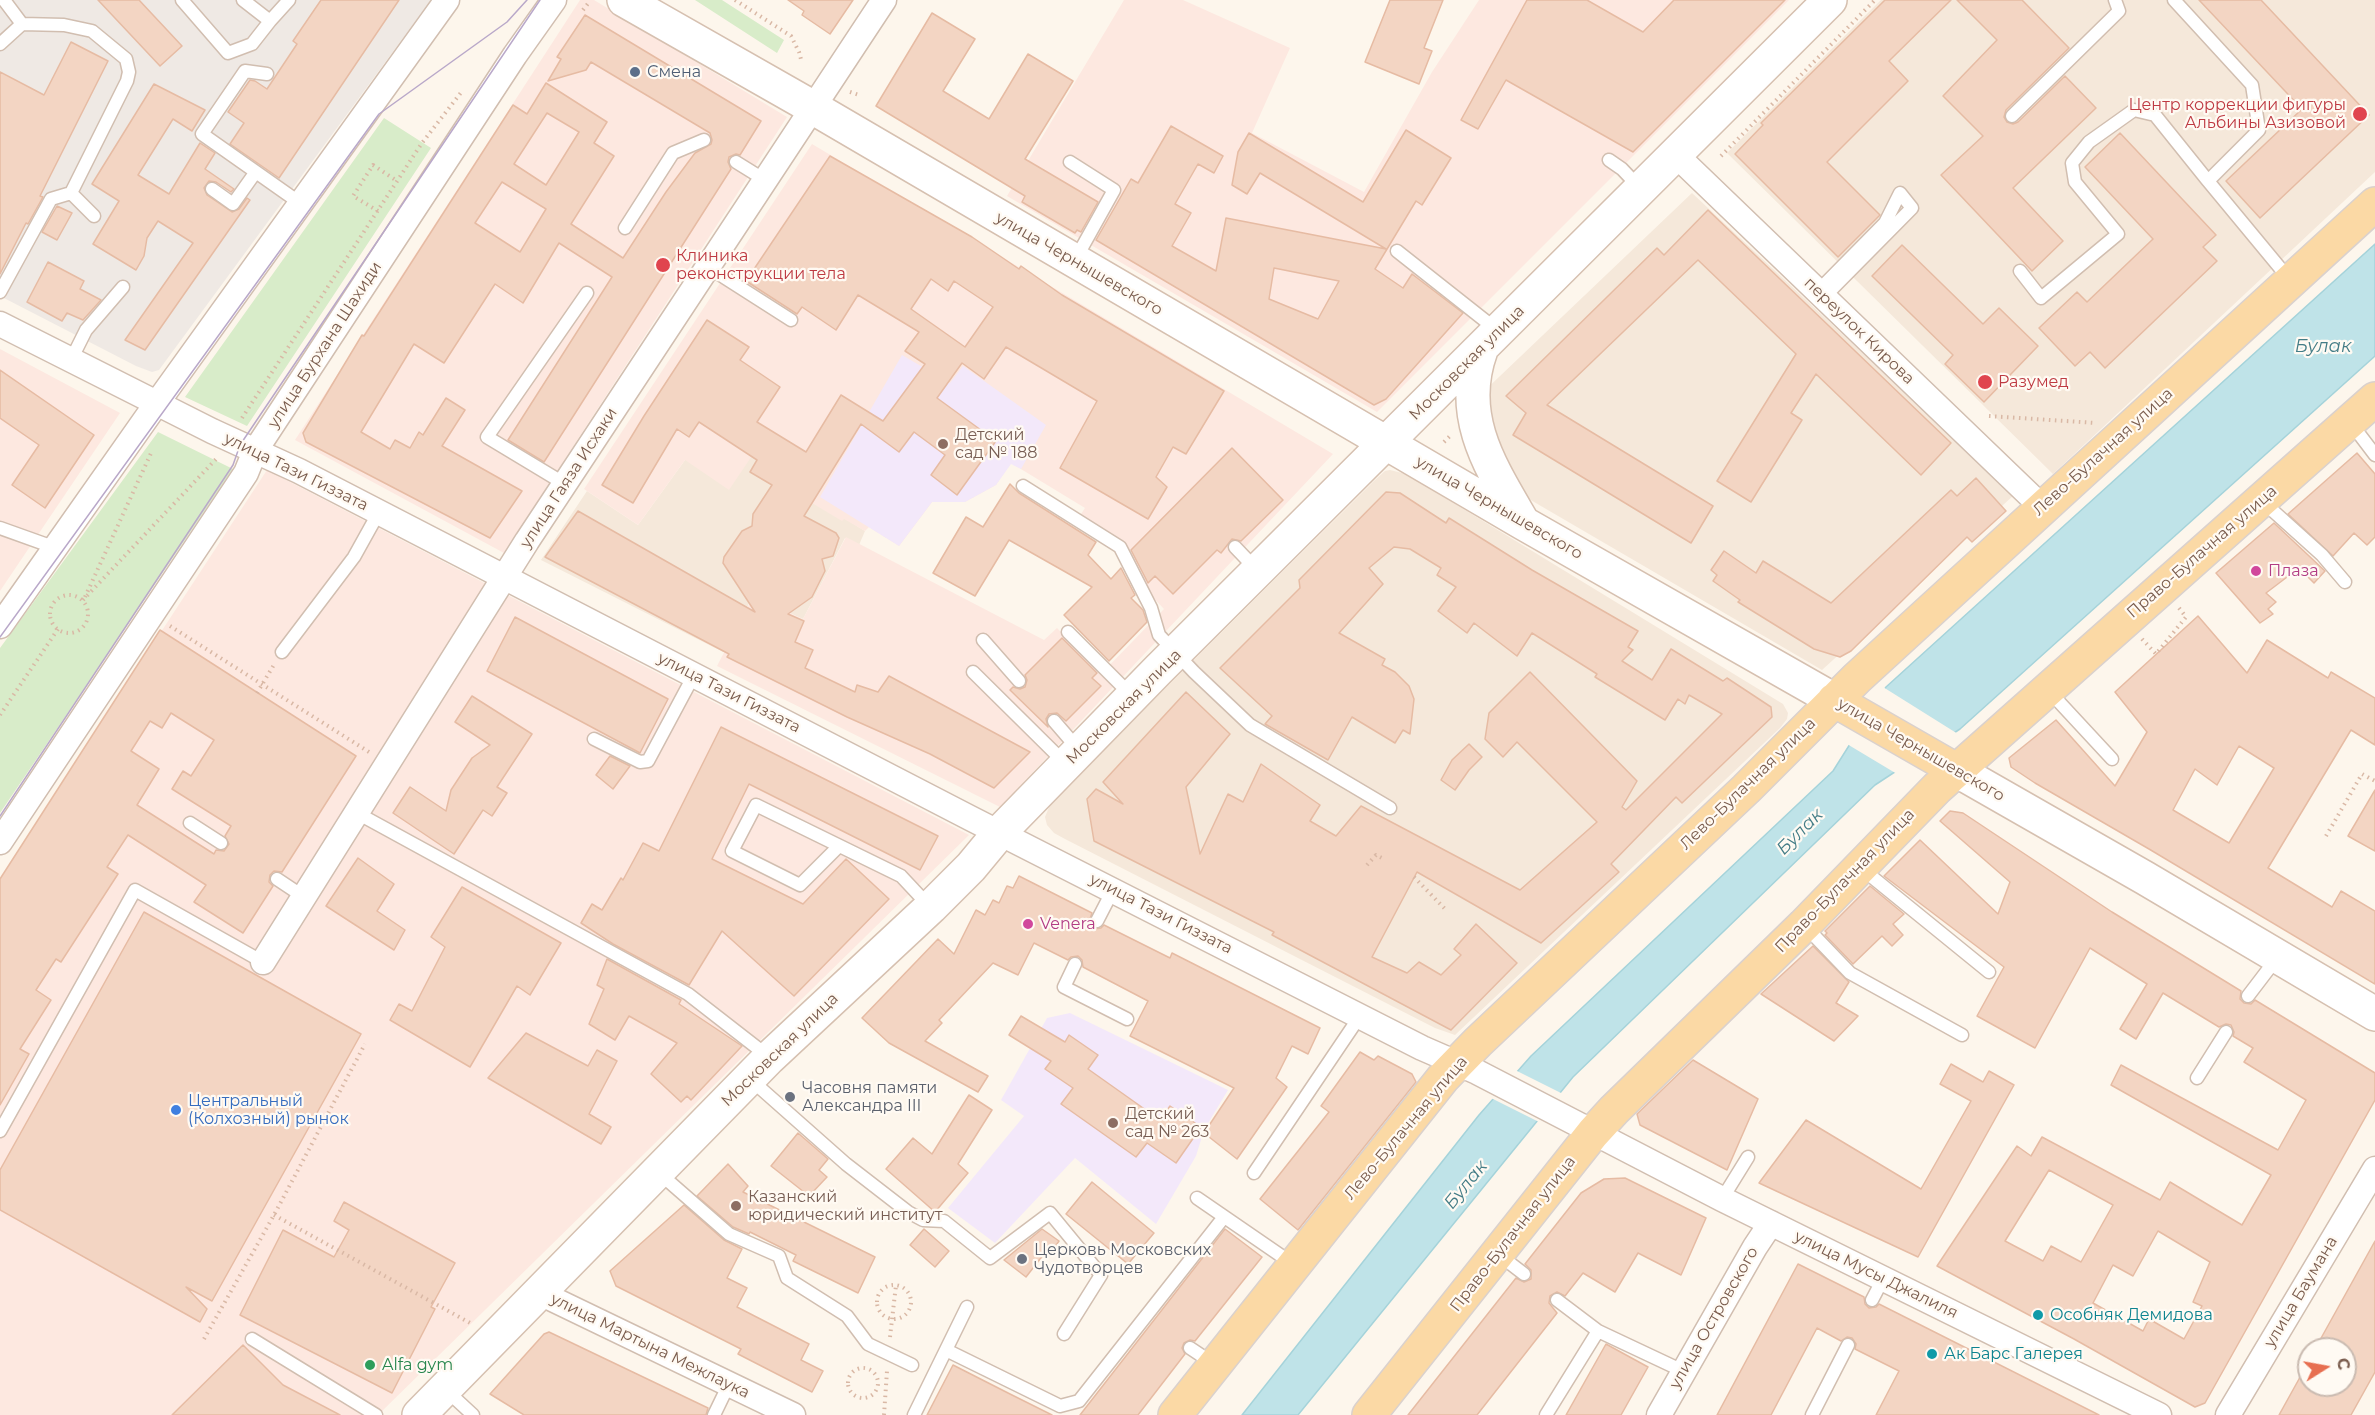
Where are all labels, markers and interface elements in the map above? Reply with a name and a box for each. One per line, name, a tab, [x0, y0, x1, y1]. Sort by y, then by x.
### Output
place label: Смена	[647, 62, 701, 82]
marker: Смена	[628, 65, 642, 79]
place label: Центр коррекции фигуры Альбины Азизовой	[2128, 95, 2346, 133]
marker: Центр коррекции фигуры Альбины Азизовой	[2351, 105, 2369, 123]
street label: улица Чернышевского	[992, 208, 1166, 320]
place label: Клиника реконструкции тела	[676, 246, 846, 284]
marker: Клиника реконструкции тела	[654, 256, 672, 274]
street label: улица Бурхана Шахиди	[264, 258, 386, 432]
street label: переулок Кирова	[1800, 273, 1918, 389]
street label: Московская улица	[1405, 301, 1529, 425]
water label: Булак	[2295, 336, 2351, 358]
place label: Разумед	[1998, 372, 2069, 392]
marker: Разумед	[1976, 373, 1994, 391]
street label: Лево-Булачная улица	[2029, 384, 2177, 520]
street label: улица Гаяза Исхаки	[516, 404, 622, 552]
place label: Детский сад № 188	[955, 425, 1038, 463]
street label: улица Тази Гиззата	[221, 429, 371, 515]
marker: Детский сад № 188	[936, 437, 950, 451]
street label: улица Чернышевского	[1412, 452, 1586, 564]
street label: Право-Булачная улица	[2123, 482, 2281, 622]
place label: Плаза	[2268, 561, 2319, 581]
marker: Плаза	[2249, 564, 2263, 578]
street label: Московская улица	[1062, 645, 1186, 769]
street label: улица Тази Гиззата	[654, 649, 804, 737]
street label: улица Чернышевского	[1834, 694, 2008, 806]
street label: Лево-Булачная улица	[1676, 714, 1820, 854]
water label: Булак	[1772, 804, 1828, 860]
street label: Право-Булачная улица	[1771, 805, 1919, 957]
street label: улица Тази Гиззата	[1086, 870, 1236, 958]
place label: Venera	[1040, 914, 1096, 934]
marker: Venera	[1021, 917, 1035, 931]
street label: Московская улица	[718, 989, 842, 1111]
street label: Лево-Булачная улица	[1340, 1052, 1472, 1204]
place label: Часовня памяти Александра III	[802, 1078, 937, 1116]
marker: Часовня памяти Александра III	[783, 1090, 797, 1104]
place label: Центральный (Колхозный) рынок	[188, 1091, 349, 1129]
marker: Центральный (Колхозный) рынок	[169, 1103, 183, 1117]
place label: Детский сад № 263	[1125, 1104, 1209, 1142]
marker: Детский сад № 263	[1106, 1116, 1120, 1130]
street label: Право-Булачная улица	[1446, 1152, 1580, 1316]
water label: Булак	[1440, 1156, 1492, 1214]
place label: Казанский юридический институт	[748, 1187, 943, 1225]
marker: Казанский юридический институт	[729, 1199, 743, 1213]
street label: улица Мусы Джалиля	[1791, 1227, 1961, 1323]
street label: улица Баумана	[2260, 1233, 2342, 1351]
place label: Церковь Московских Чудотворцев	[1034, 1240, 1211, 1278]
street label: улица Островского	[1666, 1244, 1762, 1392]
marker: Церковь Московских Чудотворцев	[1015, 1252, 1029, 1266]
street label: улица Мартына Межлаука	[547, 1289, 753, 1403]
place label: Особняк Демидова	[2050, 1305, 2213, 1325]
marker: Особняк Демидова	[2031, 1308, 2045, 1322]
north arrow	[2297, 1337, 2357, 1397]
place label: Ак Барс Галерея	[1944, 1344, 2083, 1364]
marker: Ак Барс Галерея	[1925, 1347, 1939, 1361]
place label: Alfa gym	[382, 1355, 453, 1375]
text: С	[2333, 1356, 2354, 1371]
marker: Alfa gym	[363, 1358, 377, 1372]

